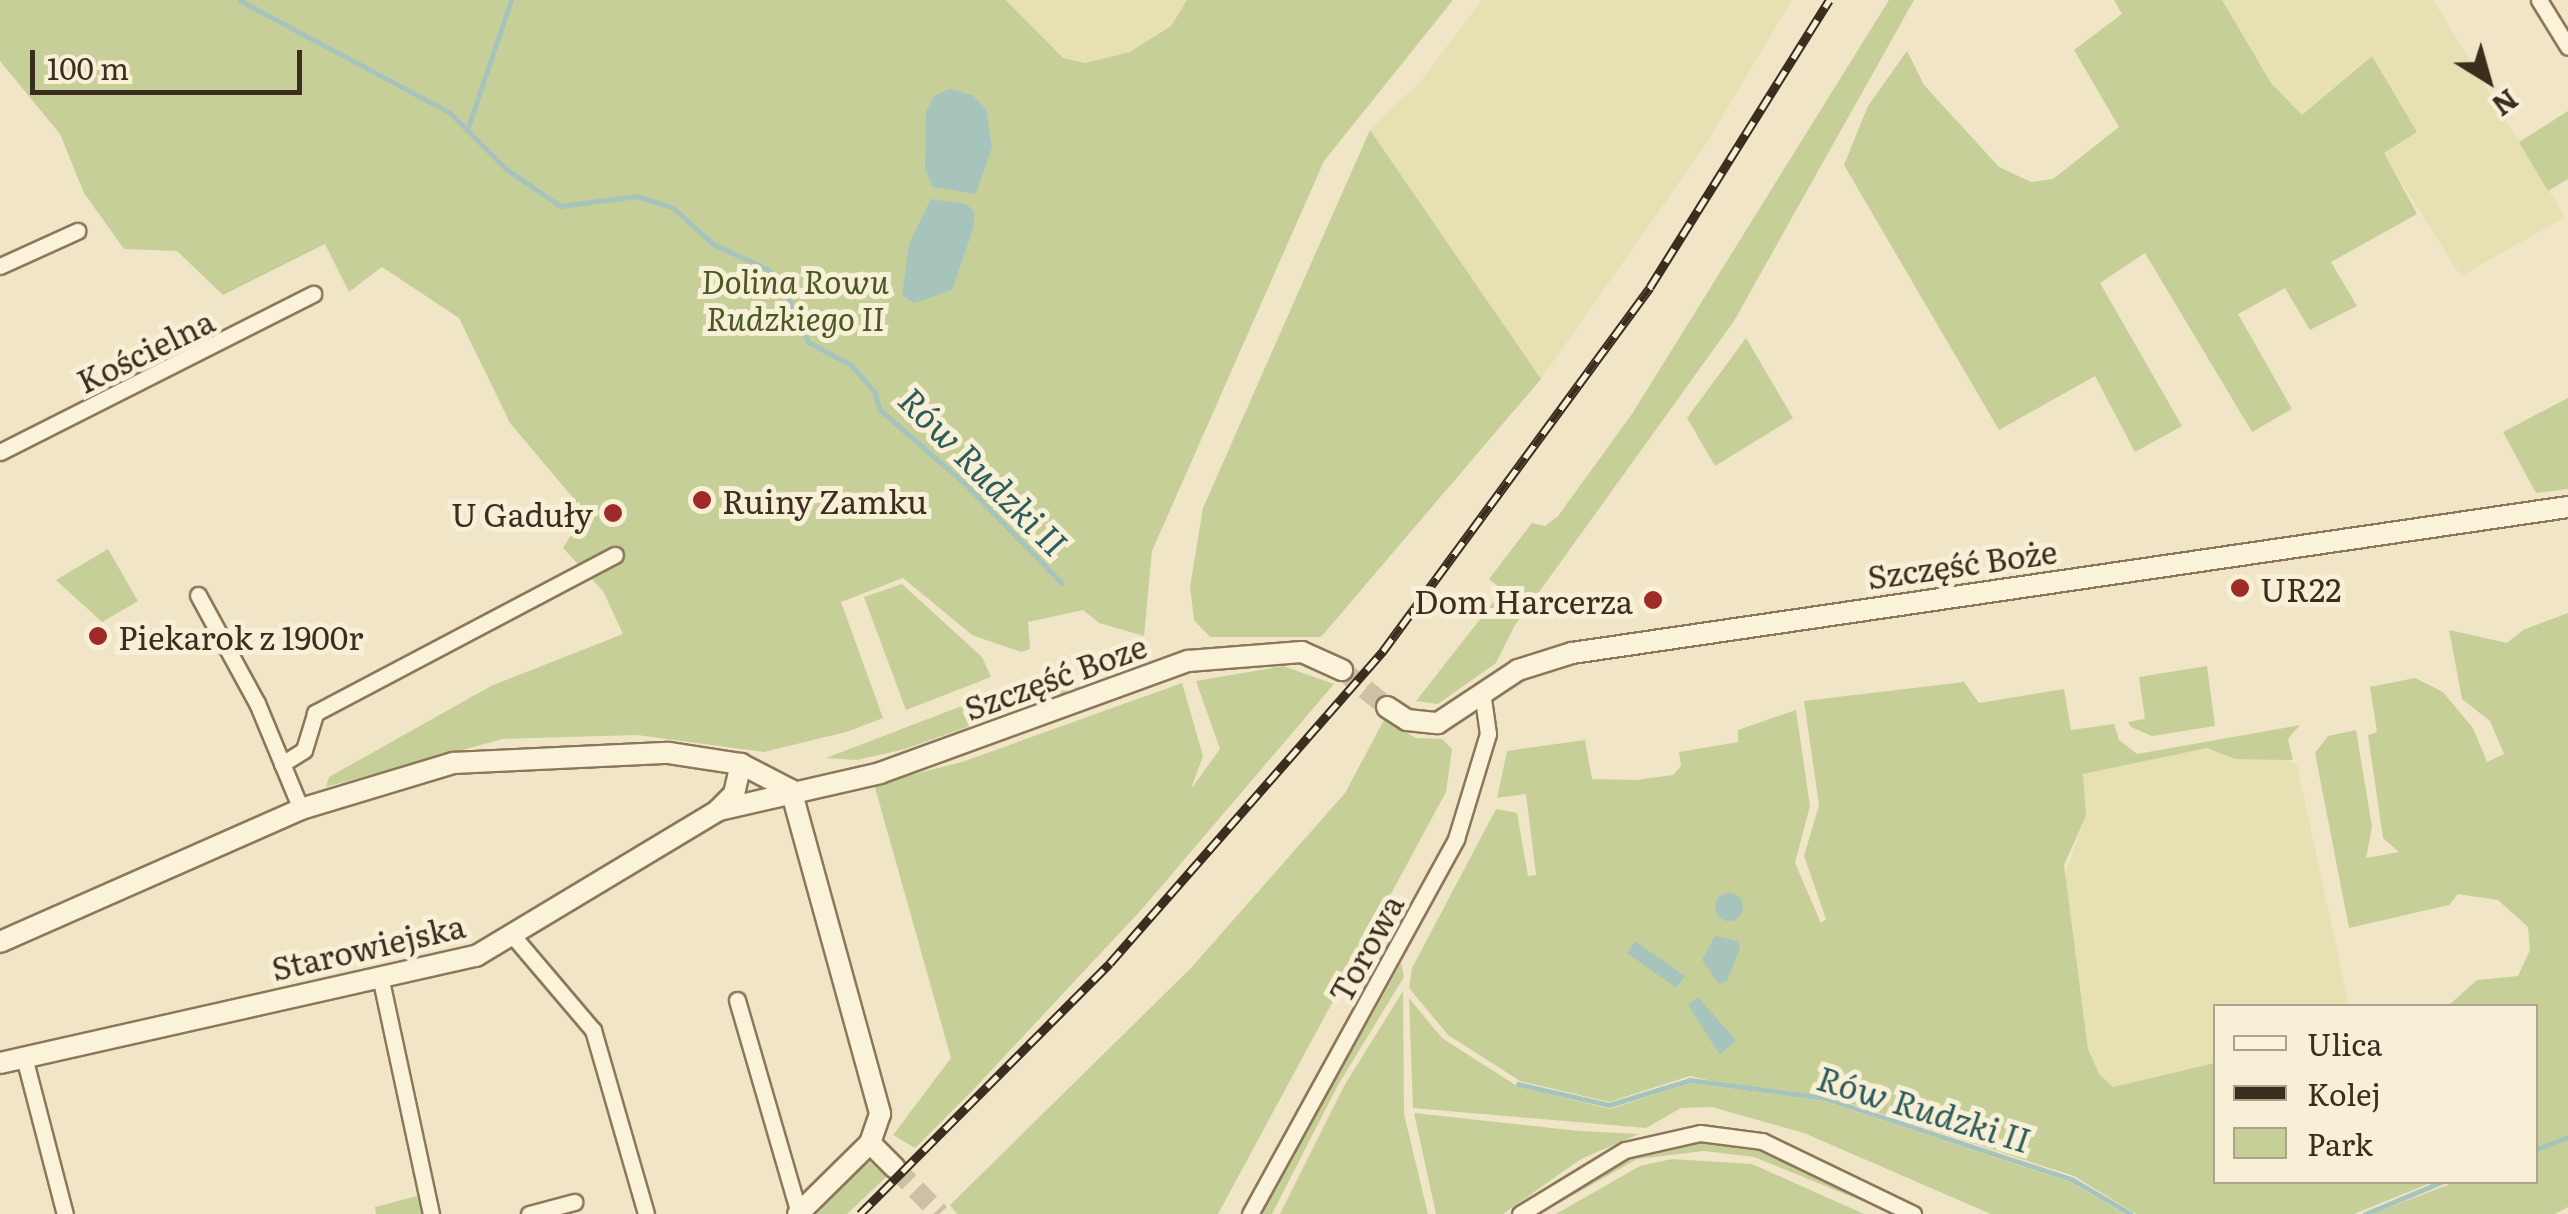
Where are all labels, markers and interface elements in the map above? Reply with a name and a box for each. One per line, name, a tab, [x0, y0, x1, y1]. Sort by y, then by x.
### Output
scale bar	[35, 30, 308, 92]
north arrow	[2438, 30, 2538, 130]
text: 100 m	[47, 45, 129, 89]
text: N	[2484, 80, 2528, 128]
park label: Dolina Rowu Rudzkiego II	[701, 262, 889, 337]
street label: Kościelna	[70, 300, 220, 400]
water label: Rów Rudzki II	[891, 377, 1077, 563]
place label: Ruiny Zamku	[722, 481, 927, 519]
marker: Ruiny Zamku	[691, 489, 713, 511]
place label: U Gaduły	[451, 494, 593, 532]
marker: U Gaduły	[602, 502, 624, 524]
street label: Szczęść Boże	[1865, 531, 2059, 595]
place label: UR22	[2260, 569, 2342, 607]
marker: UR22	[2229, 577, 2251, 599]
place label: Dom Harcerza	[1414, 581, 1633, 619]
marker: Dom Harcerza	[1642, 589, 1664, 611]
place label: Piekarok z 1900r	[118, 617, 363, 655]
marker: Piekarok z 1900r	[87, 625, 109, 647]
street label: Szczęść Boze	[959, 625, 1151, 727]
street label: Torowa	[1320, 887, 1410, 1009]
street label: Starowiejska	[267, 905, 469, 987]
legend	[2213, 1004, 2538, 1184]
text: Ulica	[2307, 1021, 2382, 1065]
water label: Rów Rudzki II	[1813, 1055, 2035, 1159]
text: Kolej	[2307, 1071, 2381, 1115]
text: Park	[2307, 1121, 2373, 1165]

